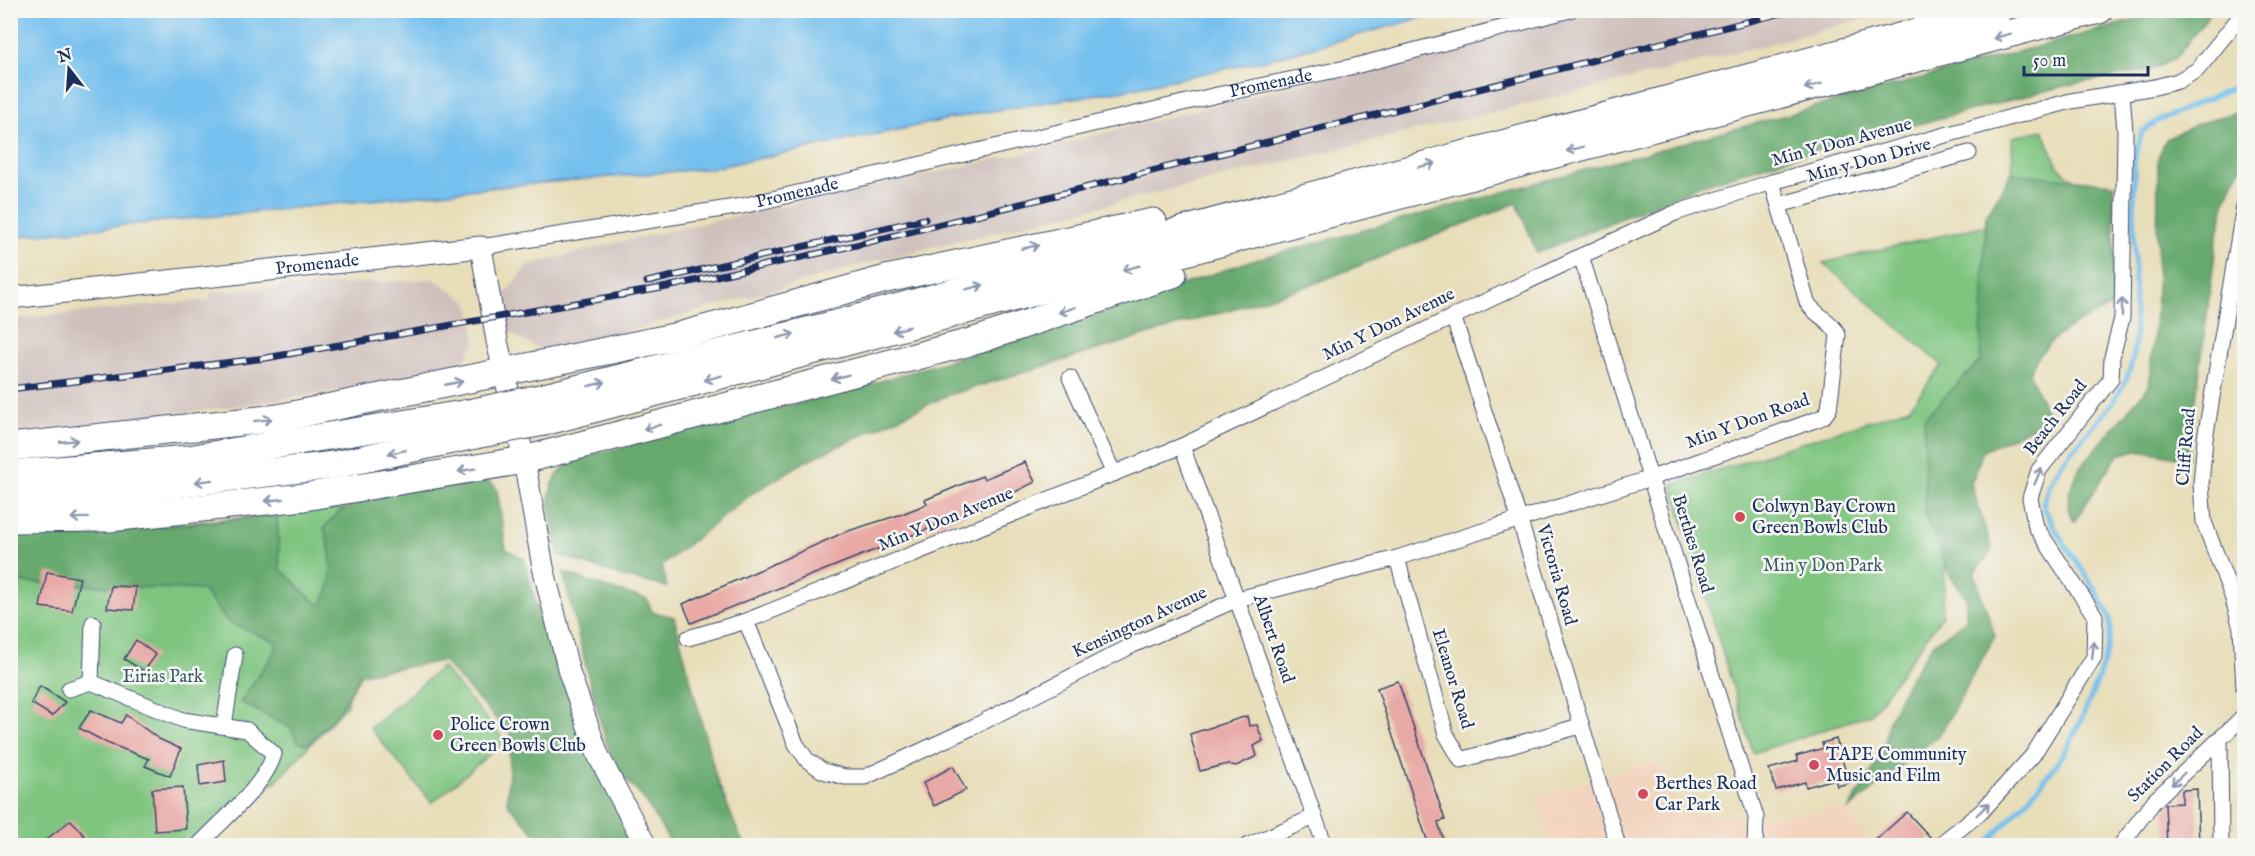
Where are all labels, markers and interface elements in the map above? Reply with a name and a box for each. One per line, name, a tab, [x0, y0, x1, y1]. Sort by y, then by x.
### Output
one-way arrow	[1993, 31, 2012, 43]
north arrow	[39, 39, 99, 99]
scale bar	[2024, 39, 2148, 77]
text: N	[55, 45, 75, 68]
text: 50 m	[2033, 50, 2066, 73]
street label: Promenade	[1227, 64, 1314, 104]
one-way arrow	[1804, 81, 1823, 93]
street label: Min Y Don Avenue	[1769, 113, 1915, 173]
street label: Min y Don Drive	[1804, 133, 1934, 189]
one-way arrow	[1566, 144, 1585, 156]
one-way arrow	[1417, 159, 1436, 170]
street label: Promenade	[754, 172, 841, 214]
one-way arrow	[1020, 240, 1039, 252]
street label: Promenade	[274, 249, 360, 281]
one-way arrow	[1121, 263, 1140, 274]
one-way arrow	[965, 280, 984, 292]
street label: Min Y Don Avenue	[1319, 283, 1459, 367]
one-way arrow	[2116, 297, 2128, 317]
one-way arrow	[1058, 305, 1077, 316]
one-way arrow	[892, 323, 911, 335]
one-way arrow	[776, 330, 795, 342]
one-way arrow	[831, 371, 850, 383]
one-way arrow	[704, 373, 723, 384]
street label: Beach Road	[2019, 375, 2093, 460]
one-way arrow	[444, 377, 463, 388]
one-way arrow	[587, 377, 606, 389]
street label: Min Y Don Road	[1683, 389, 1813, 455]
street label: Cliff Road	[2172, 407, 2202, 487]
one-way arrow	[252, 415, 272, 426]
one-way arrow	[642, 421, 661, 433]
one-way arrow	[58, 435, 78, 446]
one-way arrow	[388, 446, 407, 458]
one-way arrow	[457, 465, 477, 476]
one-way arrow	[2033, 467, 2044, 485]
one-way arrow	[195, 475, 215, 486]
street label: Min Y Don Avenue	[875, 482, 1017, 558]
street label: Berthes Road	[1666, 492, 1718, 596]
one-way arrow	[265, 495, 285, 506]
place label: Colwyn Bay Crown Green Bowls Club	[1752, 496, 1896, 540]
marker: Colwyn Bay Crown Green Bowls Club	[1733, 510, 1747, 524]
one-way arrow	[70, 512, 90, 524]
street label: Victoria Road	[1530, 521, 1581, 628]
park label: Min y Don Park	[1763, 555, 1883, 578]
street label: Kensington Avenue	[1069, 582, 1211, 664]
street label: Albert Road	[1247, 591, 1299, 687]
street label: Eleanor Road	[1426, 626, 1478, 732]
one-way arrow	[2088, 641, 2099, 660]
park label: Eirias Park	[123, 666, 204, 689]
place label: Police Crown Green Bowls Club	[450, 714, 586, 758]
street label: Station Road	[2123, 722, 2209, 808]
marker: Police Crown Green Bowls Club	[431, 728, 445, 742]
place label: TAPE Community Music and Film	[1826, 744, 1967, 788]
marker: TAPE Community Music and Film	[1807, 758, 1821, 772]
one-way arrow	[2170, 772, 2185, 786]
place label: Berthes Road Car Park	[1655, 773, 1757, 817]
marker: Berthes Road Car Park	[1636, 787, 1650, 801]
one-way arrow	[1976, 801, 1991, 816]

